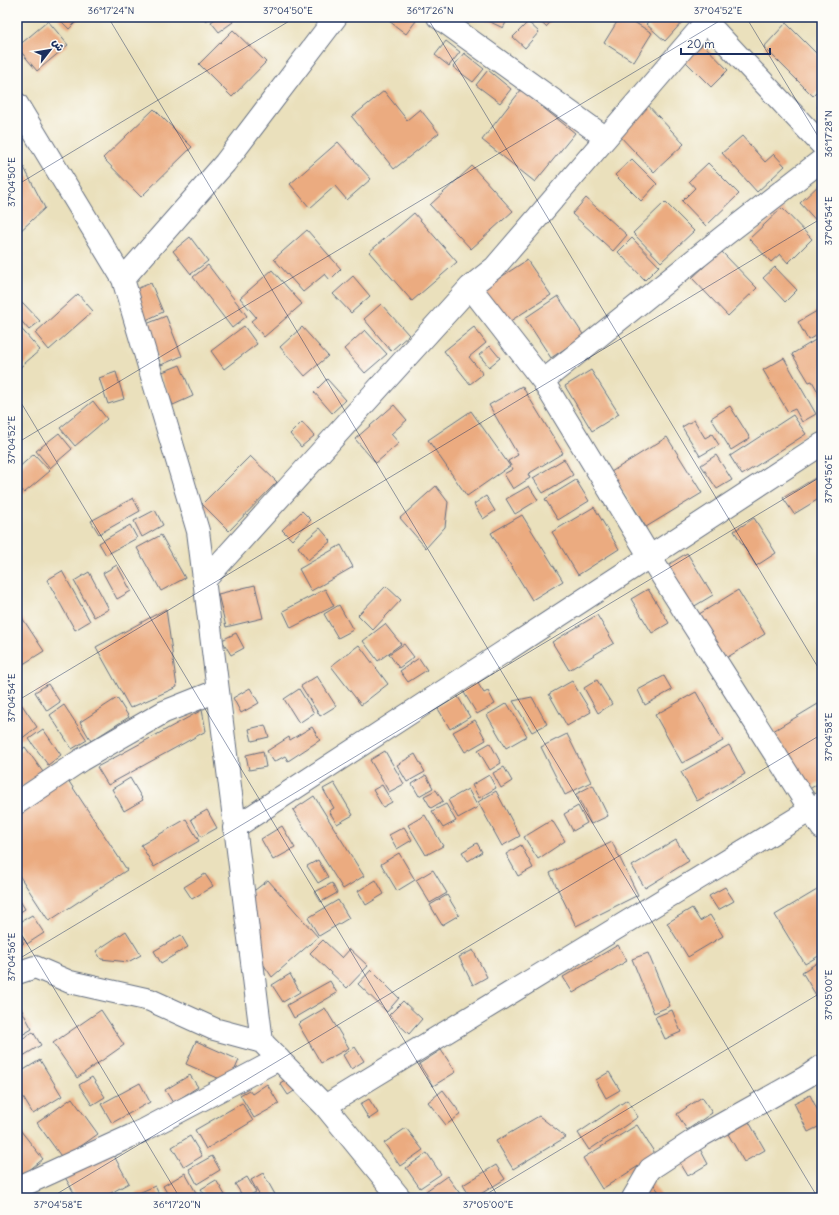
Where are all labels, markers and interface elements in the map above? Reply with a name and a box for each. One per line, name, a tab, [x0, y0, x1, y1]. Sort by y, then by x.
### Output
text: 36°17'24"N	[88, 4, 135, 17]
text: 37°04'50"E	[263, 4, 313, 17]
text: 36°17'26"N	[406, 4, 454, 17]
text: 37°04'52"E	[694, 4, 742, 17]
north arrow	[30, 30, 70, 70]
scale bar	[681, 30, 770, 56]
text: ش	[49, 36, 68, 54]
text: 20 m	[687, 36, 715, 51]
text: 36°17'28"N	[822, 110, 835, 158]
text: 37°04'50"E	[5, 157, 18, 207]
text: 37°04'54"E	[822, 196, 835, 246]
text: 37°04'52"E	[5, 416, 18, 464]
text: 37°04'56"E	[822, 454, 835, 504]
text: 37°04'54"E	[5, 673, 18, 723]
text: 37°04'58"E	[822, 712, 835, 762]
text: 37°04'56"E	[5, 932, 18, 982]
text: 37°05'00"E	[822, 970, 835, 1020]
text: 37°04'58"E	[34, 1198, 83, 1211]
text: 36°17'20"N	[153, 1198, 201, 1211]
text: 37°05'00"E	[463, 1198, 513, 1211]

